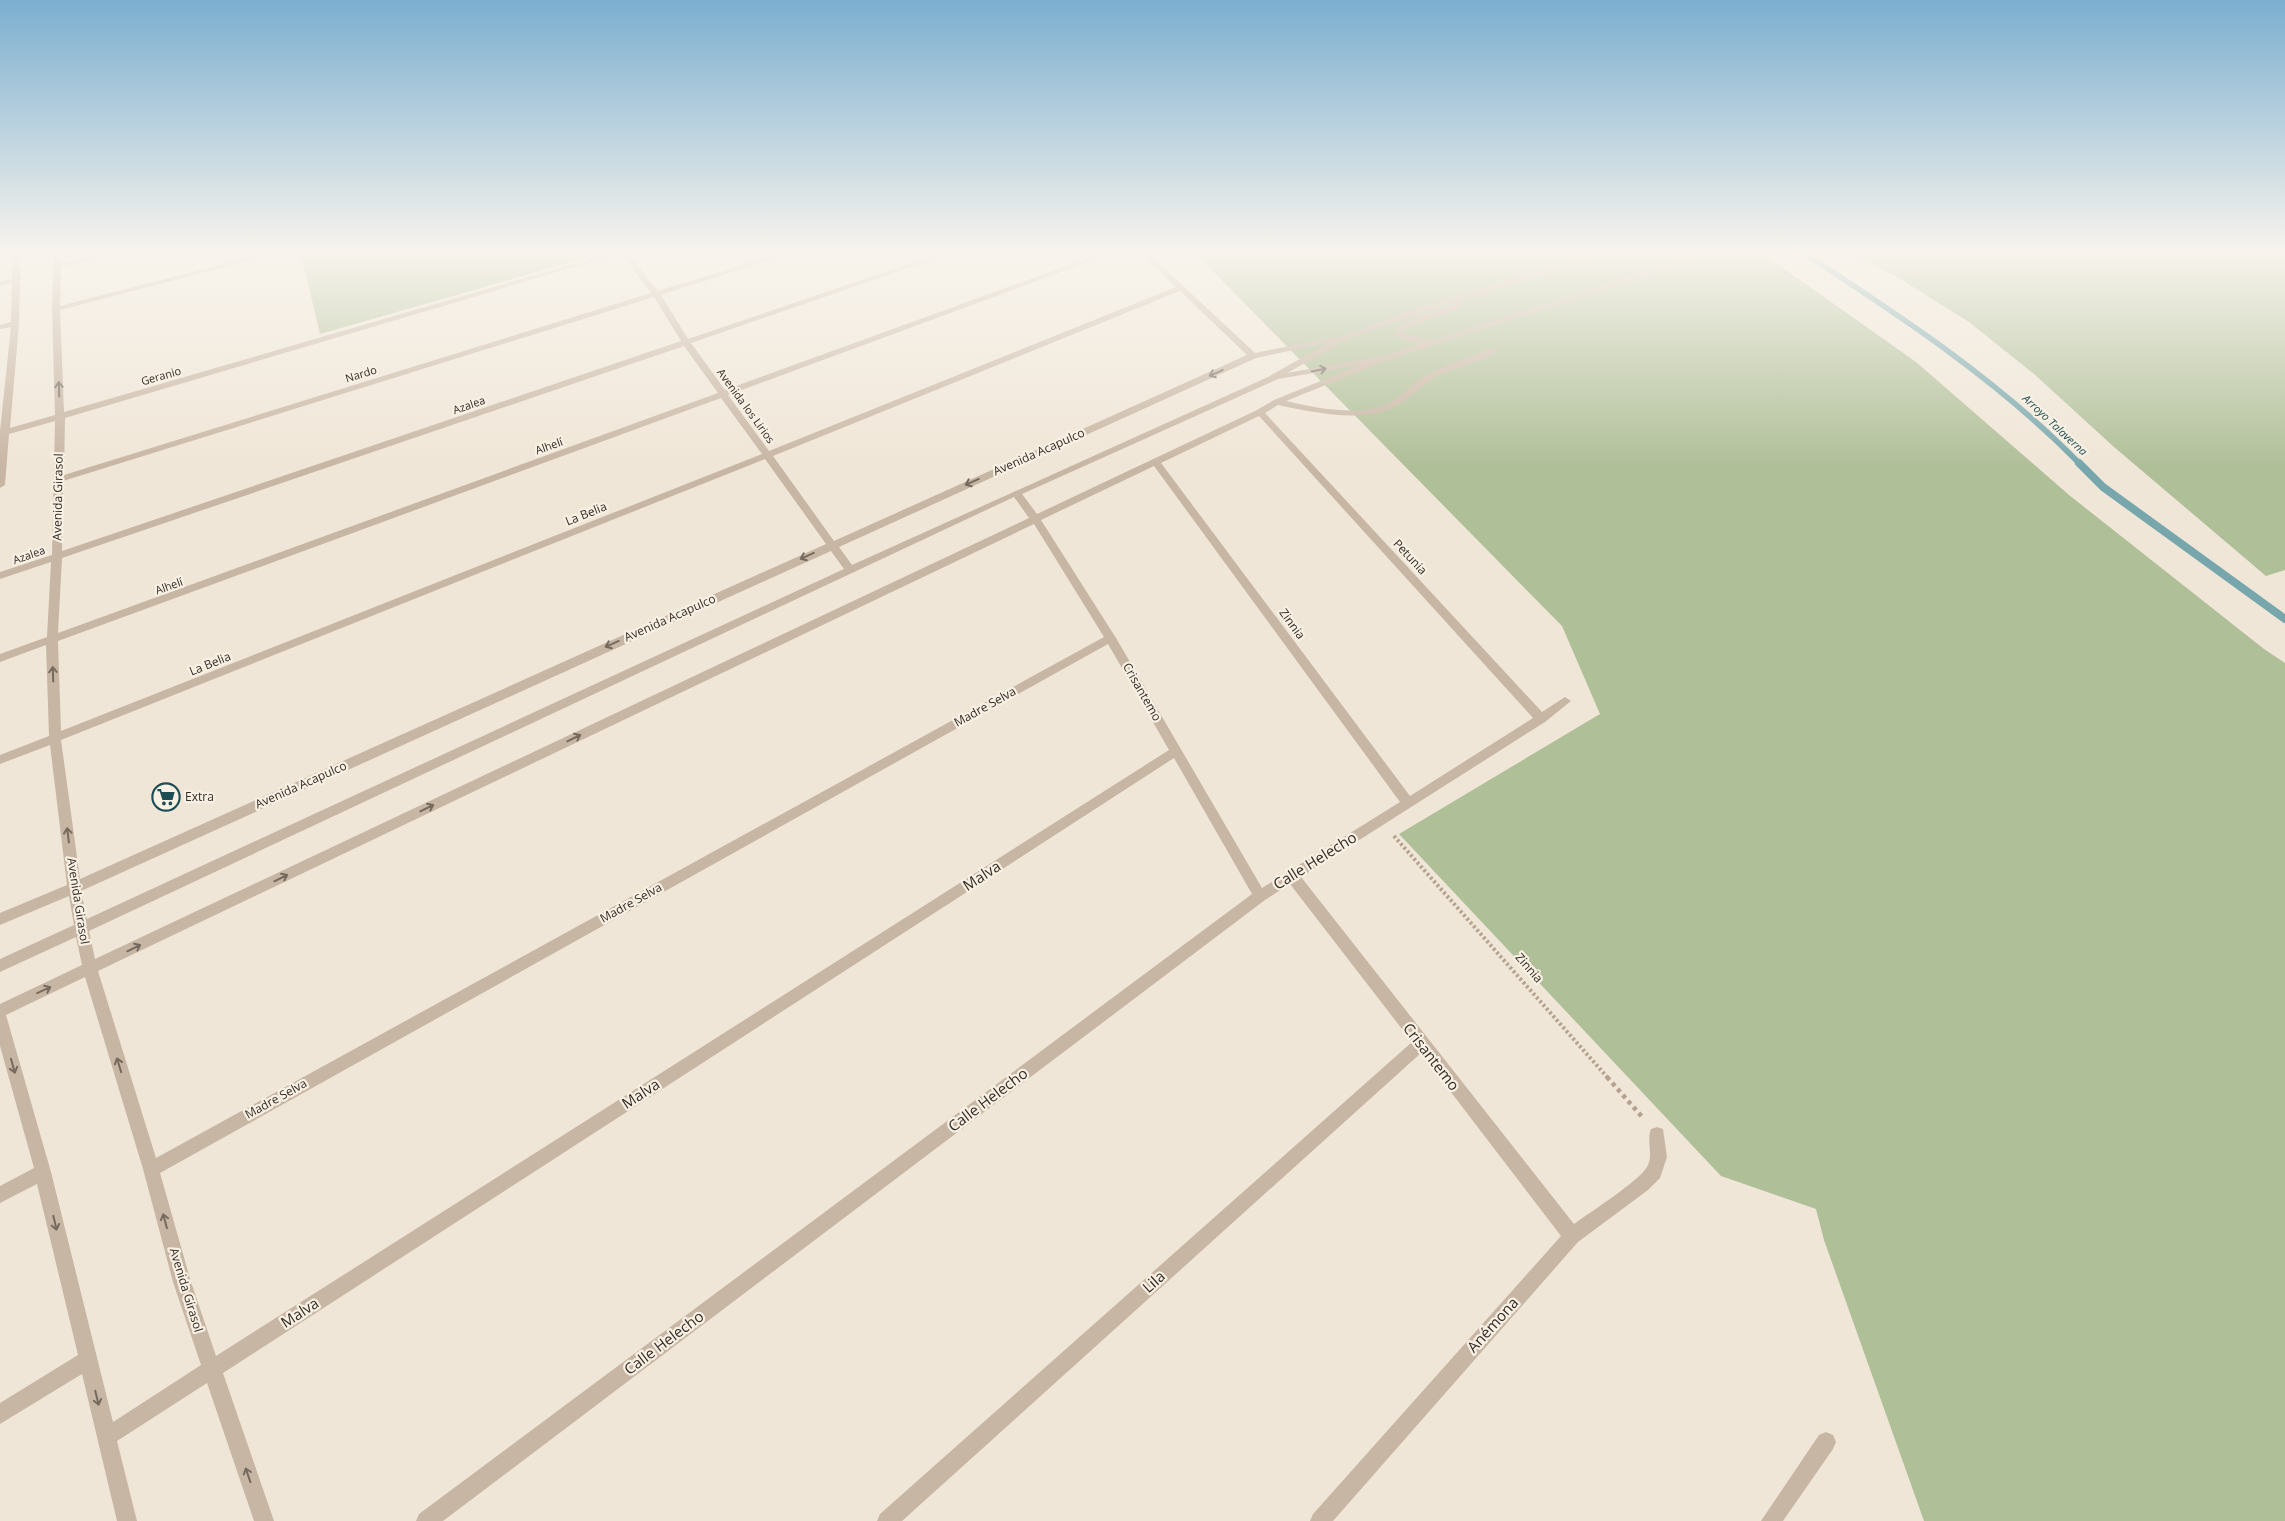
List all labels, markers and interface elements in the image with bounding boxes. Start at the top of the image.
street label: Nardo [343,362,379,385]
street label: Geranio [139,363,183,388]
street label: Avenida los Lirios [714,365,779,446]
one-way arrow [1310,365,1326,375]
one-way arrow [1209,368,1224,378]
one-way arrow [54,381,63,397]
water label: Arroyo Talaverna [2019,390,2091,459]
street label: Azalea [451,392,487,417]
street label: Avenida Acapulco [990,424,1087,479]
street label: Alhelí [533,434,565,457]
street label: Avenida Girasol [48,453,67,541]
one-way arrow [965,478,980,487]
street label: La Belia [563,498,609,530]
street label: Petunia [1390,535,1431,578]
street label: Azalea [11,542,47,567]
one-way arrow [800,551,815,561]
street label: Alhelí [153,574,185,597]
street label: Avenida Acapulco [621,590,718,645]
street label: Zinnia [1275,605,1309,643]
one-way arrow [605,640,620,650]
street label: La Belia [187,648,233,680]
street label: Crisantemo [1119,660,1166,724]
one-way arrow [48,666,58,682]
street label: Madre Selva [951,683,1019,731]
one-way arrow [566,733,581,742]
street label: Avenida Acapulco [252,757,349,812]
supermarket icon: Extra [151,782,181,812]
place label: Extra [185,788,214,805]
one-way arrow [419,803,434,813]
street label: Calle Helecho [1269,827,1360,894]
one-way arrow [62,828,72,844]
street label: Malva [959,855,1004,895]
street label: Avenida Girasol [63,857,94,945]
one-way arrow [273,873,288,883]
street label: Madre Selva [597,879,665,927]
one-way arrow [126,943,141,953]
street label: Zinnia [1512,949,1547,986]
one-way arrow [36,985,51,995]
street label: Crisantemo [1399,1018,1465,1094]
one-way arrow [9,1057,18,1073]
one-way arrow [114,1057,124,1073]
street label: Calle Helecho [944,1063,1031,1136]
street label: Malva [618,1073,663,1113]
street label: Madre Selva [242,1075,310,1123]
one-way arrow [160,1213,169,1229]
one-way arrow [51,1214,60,1230]
street label: Avenida Girasol [166,1246,207,1334]
street label: Lila [1138,1266,1169,1297]
street label: Malva [277,1292,322,1332]
street label: Anémona [1462,1293,1522,1356]
street label: Calle Helecho [620,1306,707,1379]
one-way arrow [92,1389,102,1405]
one-way arrow [243,1468,252,1483]

